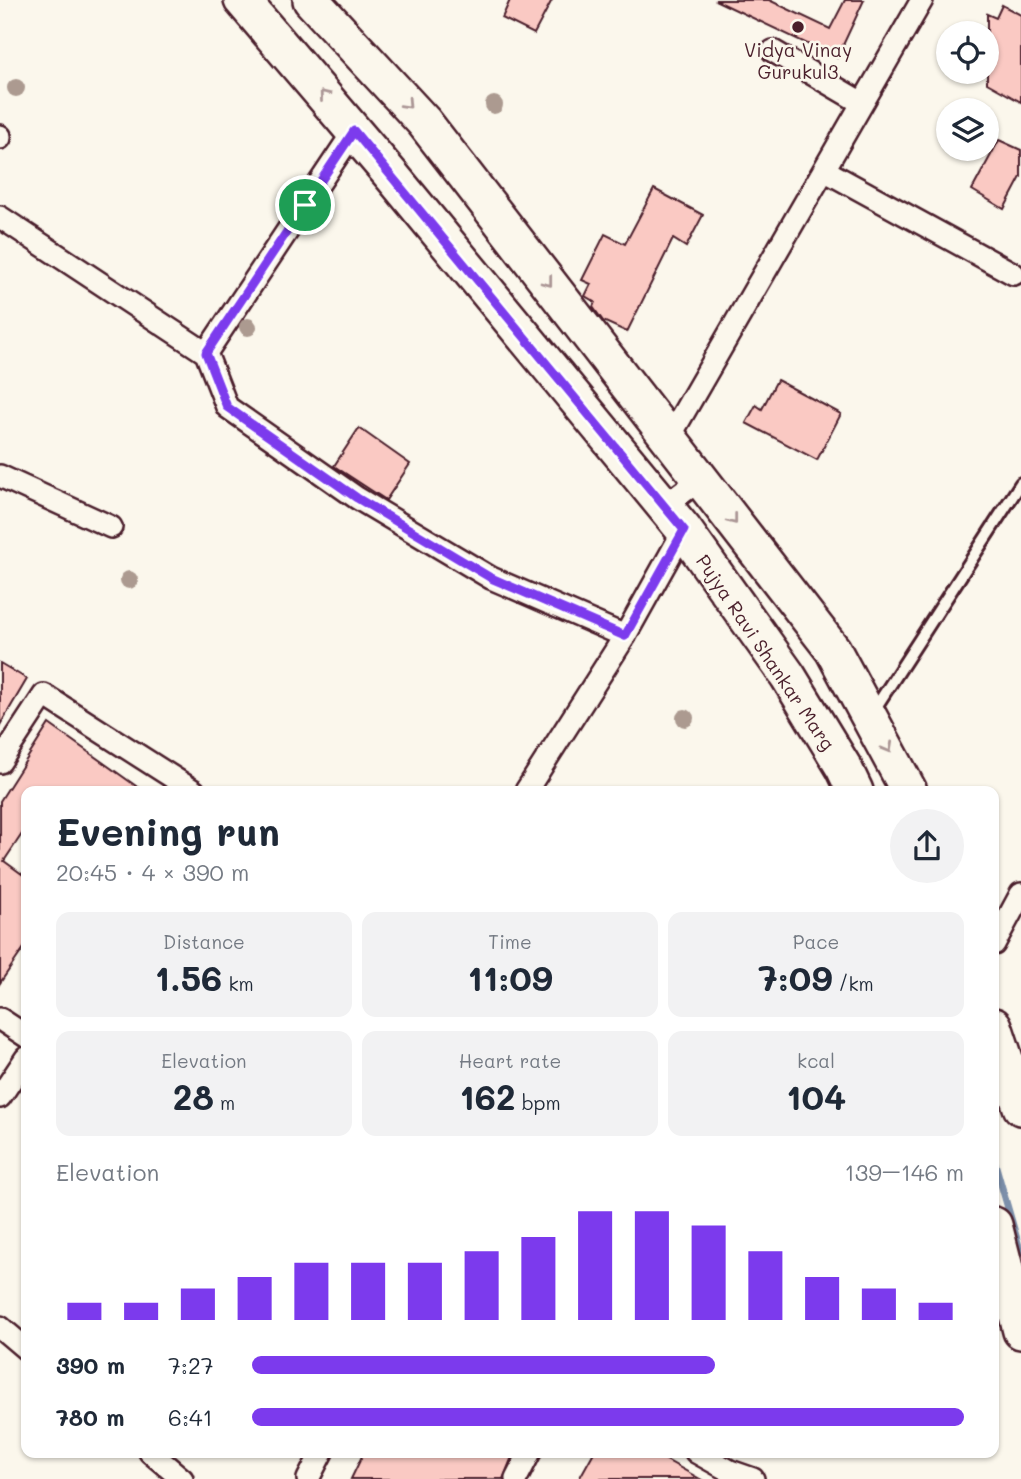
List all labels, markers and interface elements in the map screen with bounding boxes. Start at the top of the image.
marker: Vidya Vinay Gurukul3 [790,19,806,35]
map controls [936,21,999,161]
button: locate [936,21,999,84]
place label: Vidya Vinay Gurukul3 [744,37,852,84]
one-way arrow [320,91,332,104]
one-way arrow [399,96,412,109]
button: layers [936,98,999,161]
pin [275,175,335,235]
icon: arrive [286,186,324,224]
one-way arrow [540,275,553,287]
one-way arrow [725,512,738,524]
street label: Pujya Ravi Shankar Marg [691,549,841,755]
one-way arrow [880,741,893,754]
text: Evening run [56,806,280,856]
button: share [890,809,964,883]
text: 20:45 · 4 × 390 m [56,857,249,887]
text: Distance [163,929,245,954]
text: Time [488,929,532,954]
text: Pace [793,929,839,954]
text: 1.56 [154,954,222,1000]
text: 11:09 [467,954,553,1000]
text: 7:09 [758,954,832,1000]
text: km [222,971,254,996]
text: /km [832,971,874,996]
text: Elevation [161,1048,247,1073]
text: Heart rate [459,1048,561,1073]
text: kcal [797,1048,835,1073]
text: 28 [173,1073,214,1119]
text: 162 [459,1073,516,1119]
text: 104 [786,1073,846,1119]
text: m [214,1090,235,1115]
text: bpm [516,1090,561,1115]
text: Elevation [56,1157,159,1187]
text: 139–146 m [844,1157,964,1187]
text: 390 m [56,1350,125,1380]
text: 7:27 [168,1350,214,1380]
text: 780 m [56,1402,124,1432]
text: 6:41 [168,1402,213,1432]

